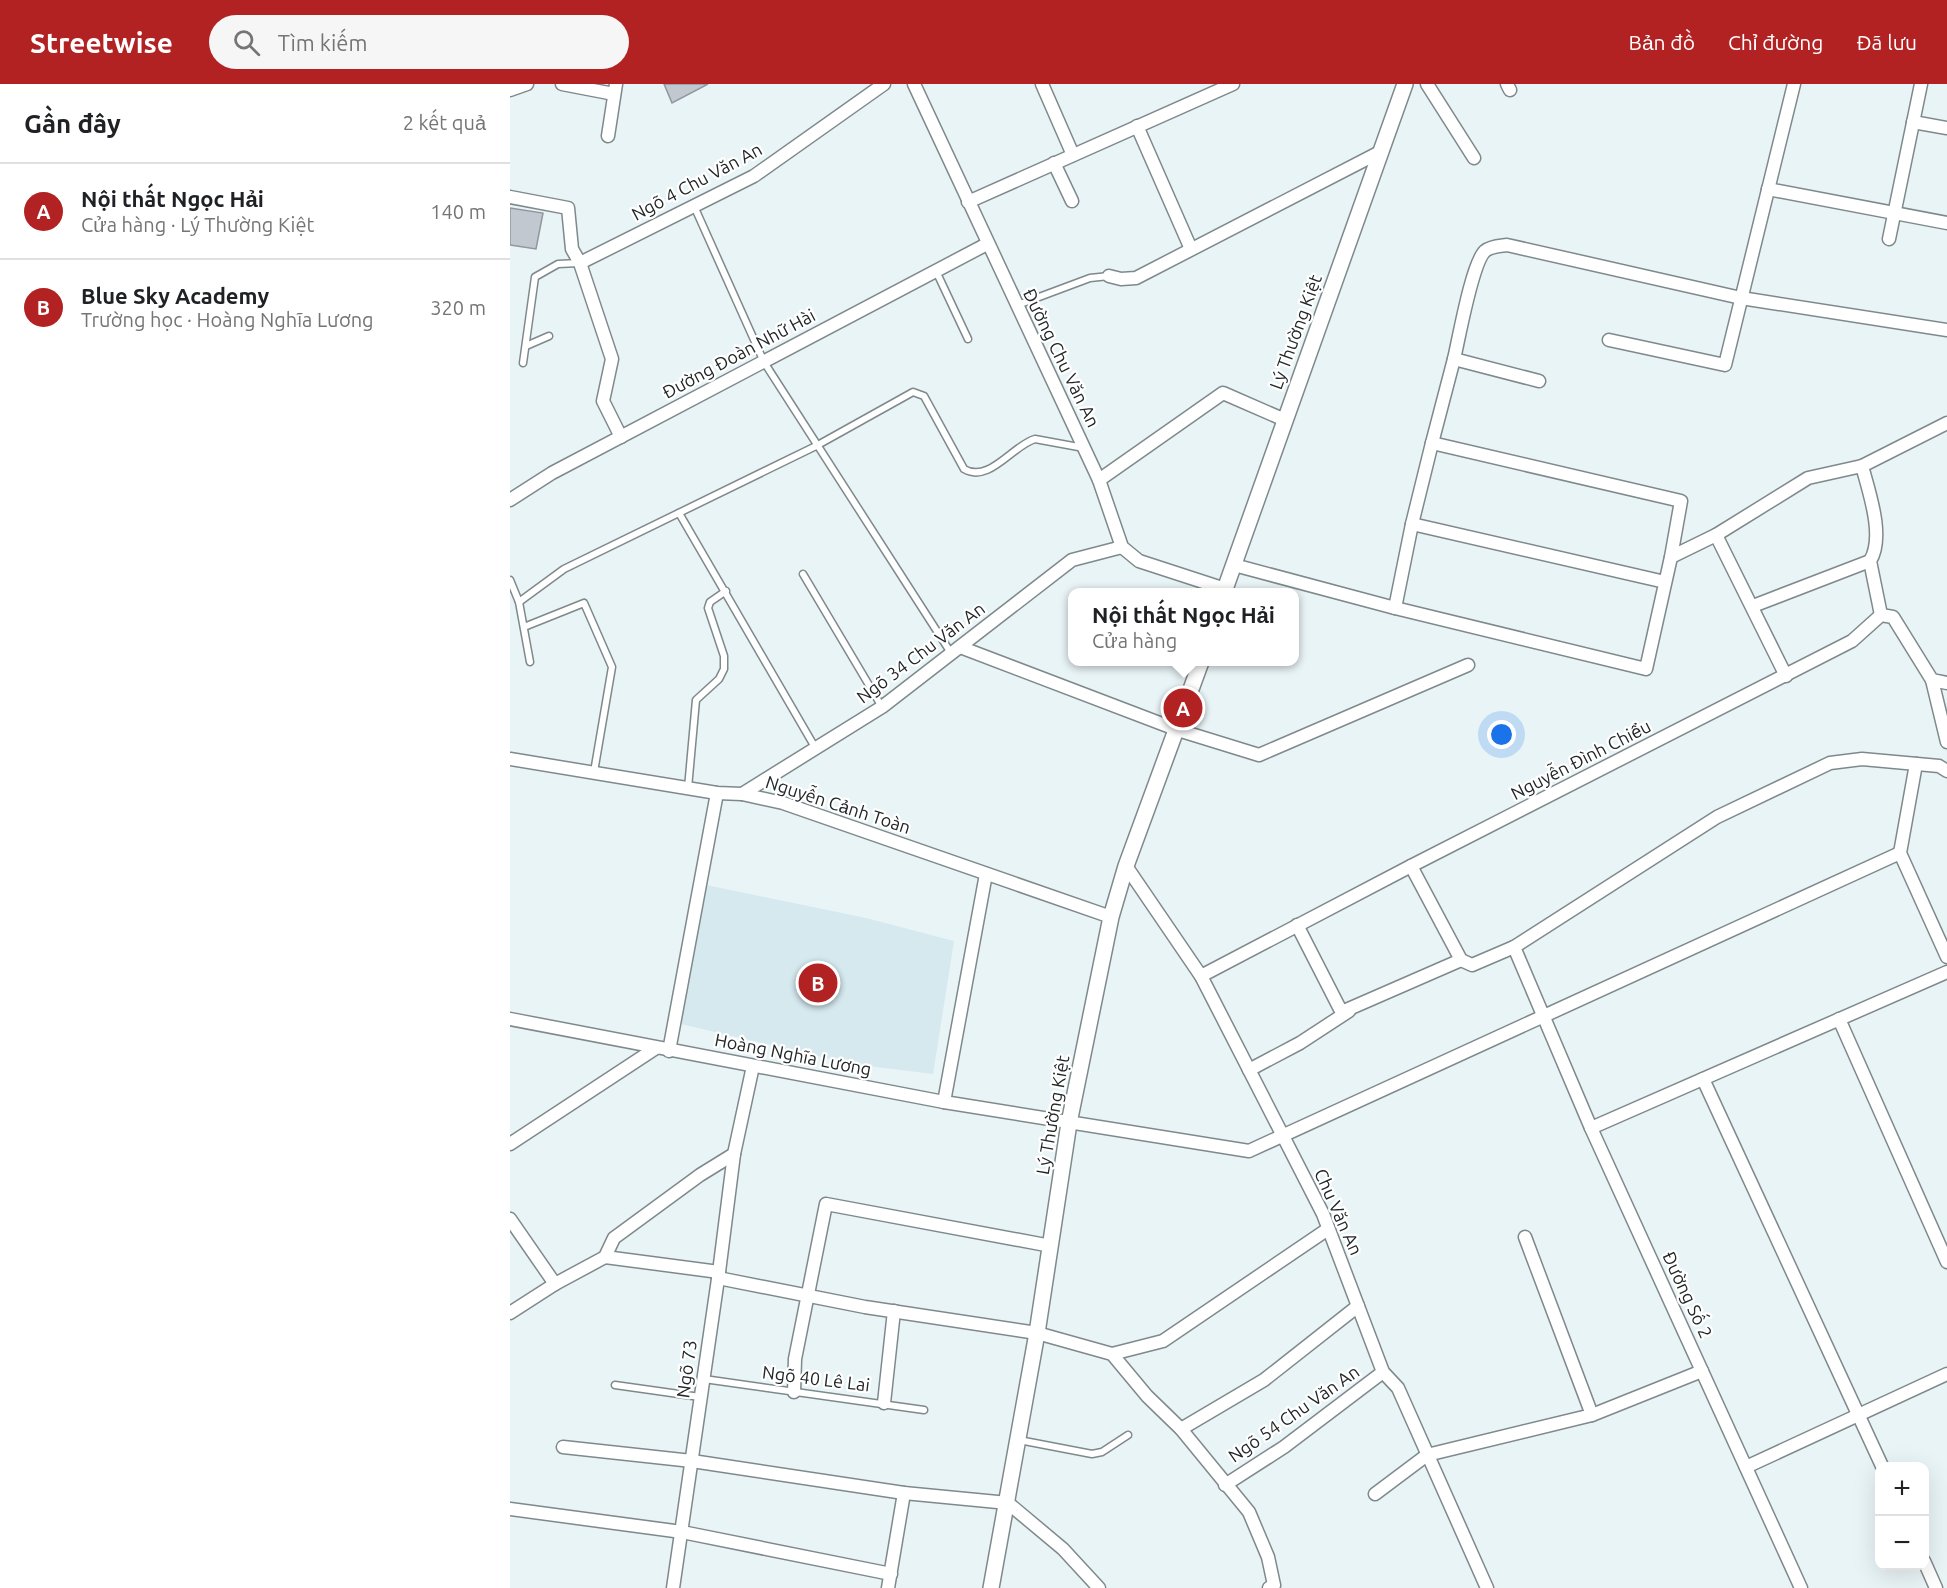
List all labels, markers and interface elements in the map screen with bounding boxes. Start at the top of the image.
search box [209,15,629,69]
icon: search [230,26,263,59]
text: Streetwise [30,27,173,58]
text: Tìm kiếm [278,30,367,55]
text: Bản đồ [1629,30,1695,54]
text: Chỉ đường [1728,30,1823,54]
text: Đã lưu [1856,30,1917,54]
text: Gần đây [24,109,121,138]
text: 2 kết quả [403,111,486,134]
street label: Ngõ 4 Chu Văn An [628,138,765,224]
text: Nội thất Ngọc Hải [81,186,264,211]
text: A [36,200,51,223]
text: 140 m [430,200,486,223]
text: Cửa hàng · Lý Thường Kiệt [81,213,314,236]
street label: Lý Thường Kiệt [1265,272,1325,392]
text: Blue Sky Academy [81,283,269,308]
street label: Đường Chu Văn An [1020,285,1104,430]
text: B [37,296,50,319]
text: 320 m [430,296,486,319]
street label: Đường Đoàn Nhữ Hài [659,304,818,402]
text: Trường học · Hoàng Nghĩa Lương [81,308,374,331]
popup [1068,588,1299,666]
street label: Ngõ 34 Chu Văn An [853,598,988,707]
text: Nội thất Ngọc Hải [1092,602,1275,627]
text: Cửa hàng [1092,629,1177,652]
pin: A [1164,686,1202,730]
street label: Nguyễn Đình Chiểu [1506,713,1654,803]
your location [1487,720,1516,749]
street label: Nguyễn Cảnh Toàn [763,769,914,837]
pin: B [798,960,838,1006]
street label: Hoàng Nghĩa Lương [713,1029,873,1079]
street label: Lý Thường Kiệt [1032,1054,1072,1176]
street label: Chu Văn An [1311,1165,1367,1258]
street label: Đường Số 2 [1659,1247,1719,1341]
street label: Ngõ 73 [672,1339,700,1399]
street label: Ngõ 40 Lê Lai [761,1361,871,1395]
street label: Ngõ 54 Chu Văn An [1224,1361,1363,1466]
map controls [1875,1462,1929,1570]
button: + [1875,1462,1929,1516]
button: − [1875,1516,1929,1570]

